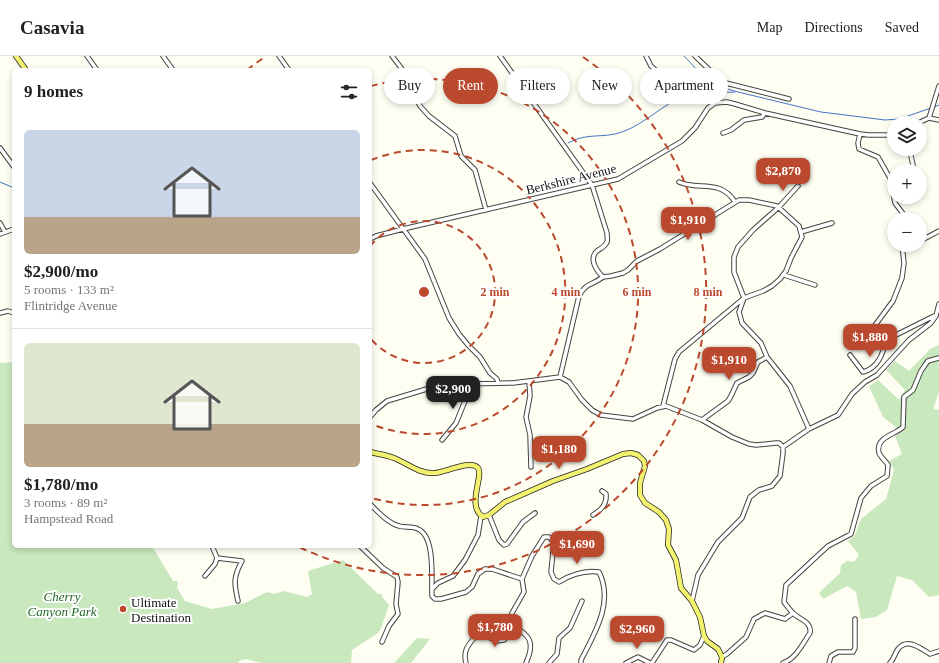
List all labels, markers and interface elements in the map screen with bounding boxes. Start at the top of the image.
text: Casavia [20,17,84,38]
text: Map [757,20,782,35]
text: Directions [804,20,863,35]
text: Saved [885,20,919,35]
chip: Buy [384,68,435,104]
chip: Rent [443,68,498,104]
chip: Filters [506,68,570,104]
chip: New [578,68,632,104]
chip: Apartment [640,68,728,104]
icon: filters [338,81,360,103]
text: 9 homes [24,82,83,101]
map controls [887,116,927,252]
button: layers [887,116,927,156]
icon: home [156,156,228,228]
pin: $2,870 [750,158,816,192]
street label: Berkshire Avenue [524,160,618,197]
text: $2,870 [765,163,801,178]
button: + [887,164,927,204]
pin: $1,910 [655,207,721,241]
text: $1,910 [670,212,706,227]
button: − [887,212,927,252]
text: $2,900/mo [24,262,98,281]
text: 5 rooms · 133 m² [24,282,114,297]
centre of rings [417,285,431,299]
text: 2 min [480,285,510,299]
text: 4 min [551,285,581,299]
text: 6 min [622,285,652,299]
text: 8 min [693,285,723,299]
text: Flintridge Avenue [24,298,117,313]
pin: $1,880 [837,324,903,358]
text: $1,880 [852,329,888,344]
pin: $1,910 [696,347,762,381]
text: $1,910 [711,352,747,367]
icon: home [156,369,228,441]
pin: $2,900 [420,376,486,410]
text: $2,900 [435,381,471,396]
pin: $1,180 [526,436,592,470]
text: $1,180 [541,441,577,456]
text: $1,780/mo [24,475,98,494]
text: 3 rooms · 89 m² [24,495,107,510]
text: Hampstead Road [24,511,113,526]
pin: $1,690 [544,531,610,565]
text: $1,690 [559,536,595,551]
park label: Cherry Canyon Park [28,589,97,619]
place label: Ultimate Destination [131,595,191,625]
marker: Ultimate Destination [118,604,128,614]
pin: $1,780 [462,614,528,648]
pin: $2,960 [604,616,670,650]
text: $1,780 [477,619,513,634]
text: $2,960 [619,621,655,636]

